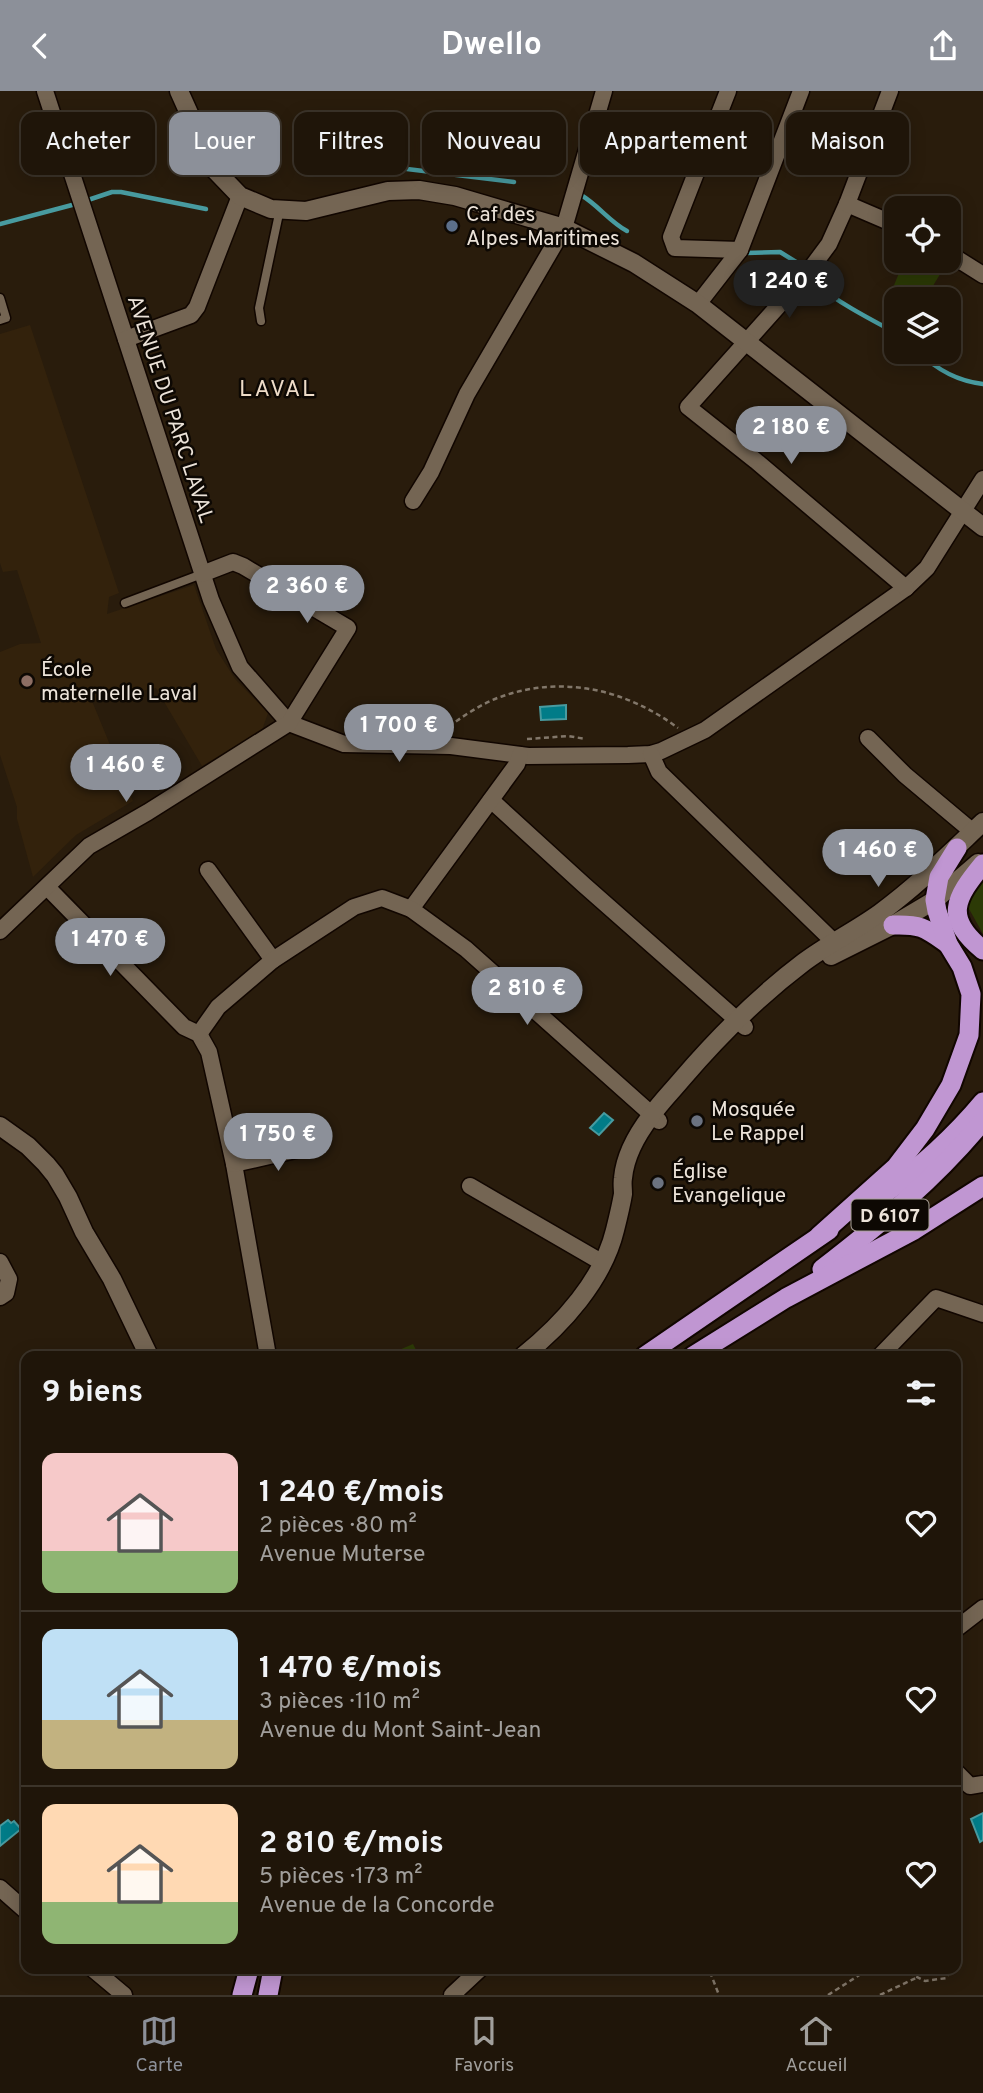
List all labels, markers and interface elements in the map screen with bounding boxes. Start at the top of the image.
text: Dwello [441,26,542,66]
icon: back [21,27,59,65]
icon: share [924,27,962,65]
chip: Acheter [21,112,155,175]
chip: Louer [169,112,280,175]
chip: Filtres [294,112,408,175]
chip: Nouveau [422,112,566,175]
chip: Appartement [580,112,772,175]
chip: Maison [786,112,909,175]
map controls [884,196,961,364]
button: locate [884,196,961,273]
place label: Caf des Alpes-Maritimes [466,202,620,253]
marker: Caf des Alpes-Maritimes [444,218,460,234]
pin: 1 240 € [724,261,854,320]
text: 1 240 € [749,268,829,297]
button: layers [884,287,961,364]
street label: AVENUE DU PARC LAVAL [120,292,219,527]
district label: LAVAL [239,376,317,405]
pin: 2 180 € [726,407,856,466]
text: 2 180 € [752,414,830,443]
pin: 2 360 € [242,566,372,625]
text: 2 360 € [265,573,349,602]
place label: École maternelle Laval [41,656,197,708]
marker: École maternelle Laval [19,673,35,689]
pin: 1 700 € [334,705,464,764]
text: 1 700 € [360,712,438,741]
pin: 1 460 € [61,745,191,804]
text: 1 460 € [86,752,166,781]
pin: 1 460 € [813,829,943,889]
text: 1 460 € [838,837,918,866]
pin: 1 470 € [45,919,175,978]
text: 1 470 € [71,926,149,955]
pin: 2 810 € [462,967,592,1027]
text: 2 810 € [488,975,566,1004]
place label: Mosquée Le Rappel [711,1097,805,1148]
marker: Mosquée Le Rappel [689,1113,705,1129]
pin: 1 750 € [213,1114,343,1173]
text: 1 750 € [240,1121,316,1150]
place label: Église Evangelique [672,1158,786,1210]
marker: Église Evangelique [650,1175,666,1191]
road number: D 6107 [852,1199,928,1231]
icon: filters [902,1374,940,1412]
text: 9 biens [42,1375,143,1412]
text: 1 240 €/mois [259,1475,444,1512]
icon: home [98,1481,182,1565]
icon: heart [902,1504,940,1542]
text: 2 pièces · 80 m² [259,1512,417,1541]
text: Avenue Muterse [259,1541,425,1570]
text: 1 470 €/mois [259,1651,442,1688]
icon: home [98,1657,182,1741]
icon: heart [902,1680,940,1718]
text: 3 pièces · 110 m² [259,1688,420,1717]
text: Avenue du Mont Saint-Jean [259,1717,542,1746]
text: 2 810 €/mois [259,1826,444,1863]
icon: home [98,1832,182,1916]
icon: heart [902,1855,940,1893]
text: 5 pièces · 173 m² [259,1863,423,1892]
text: Avenue de la Concorde [259,1892,495,1921]
tab: Carte [135,2012,183,2078]
tab: Favoris [454,2012,514,2078]
tab: Accueil [785,2012,848,2078]

